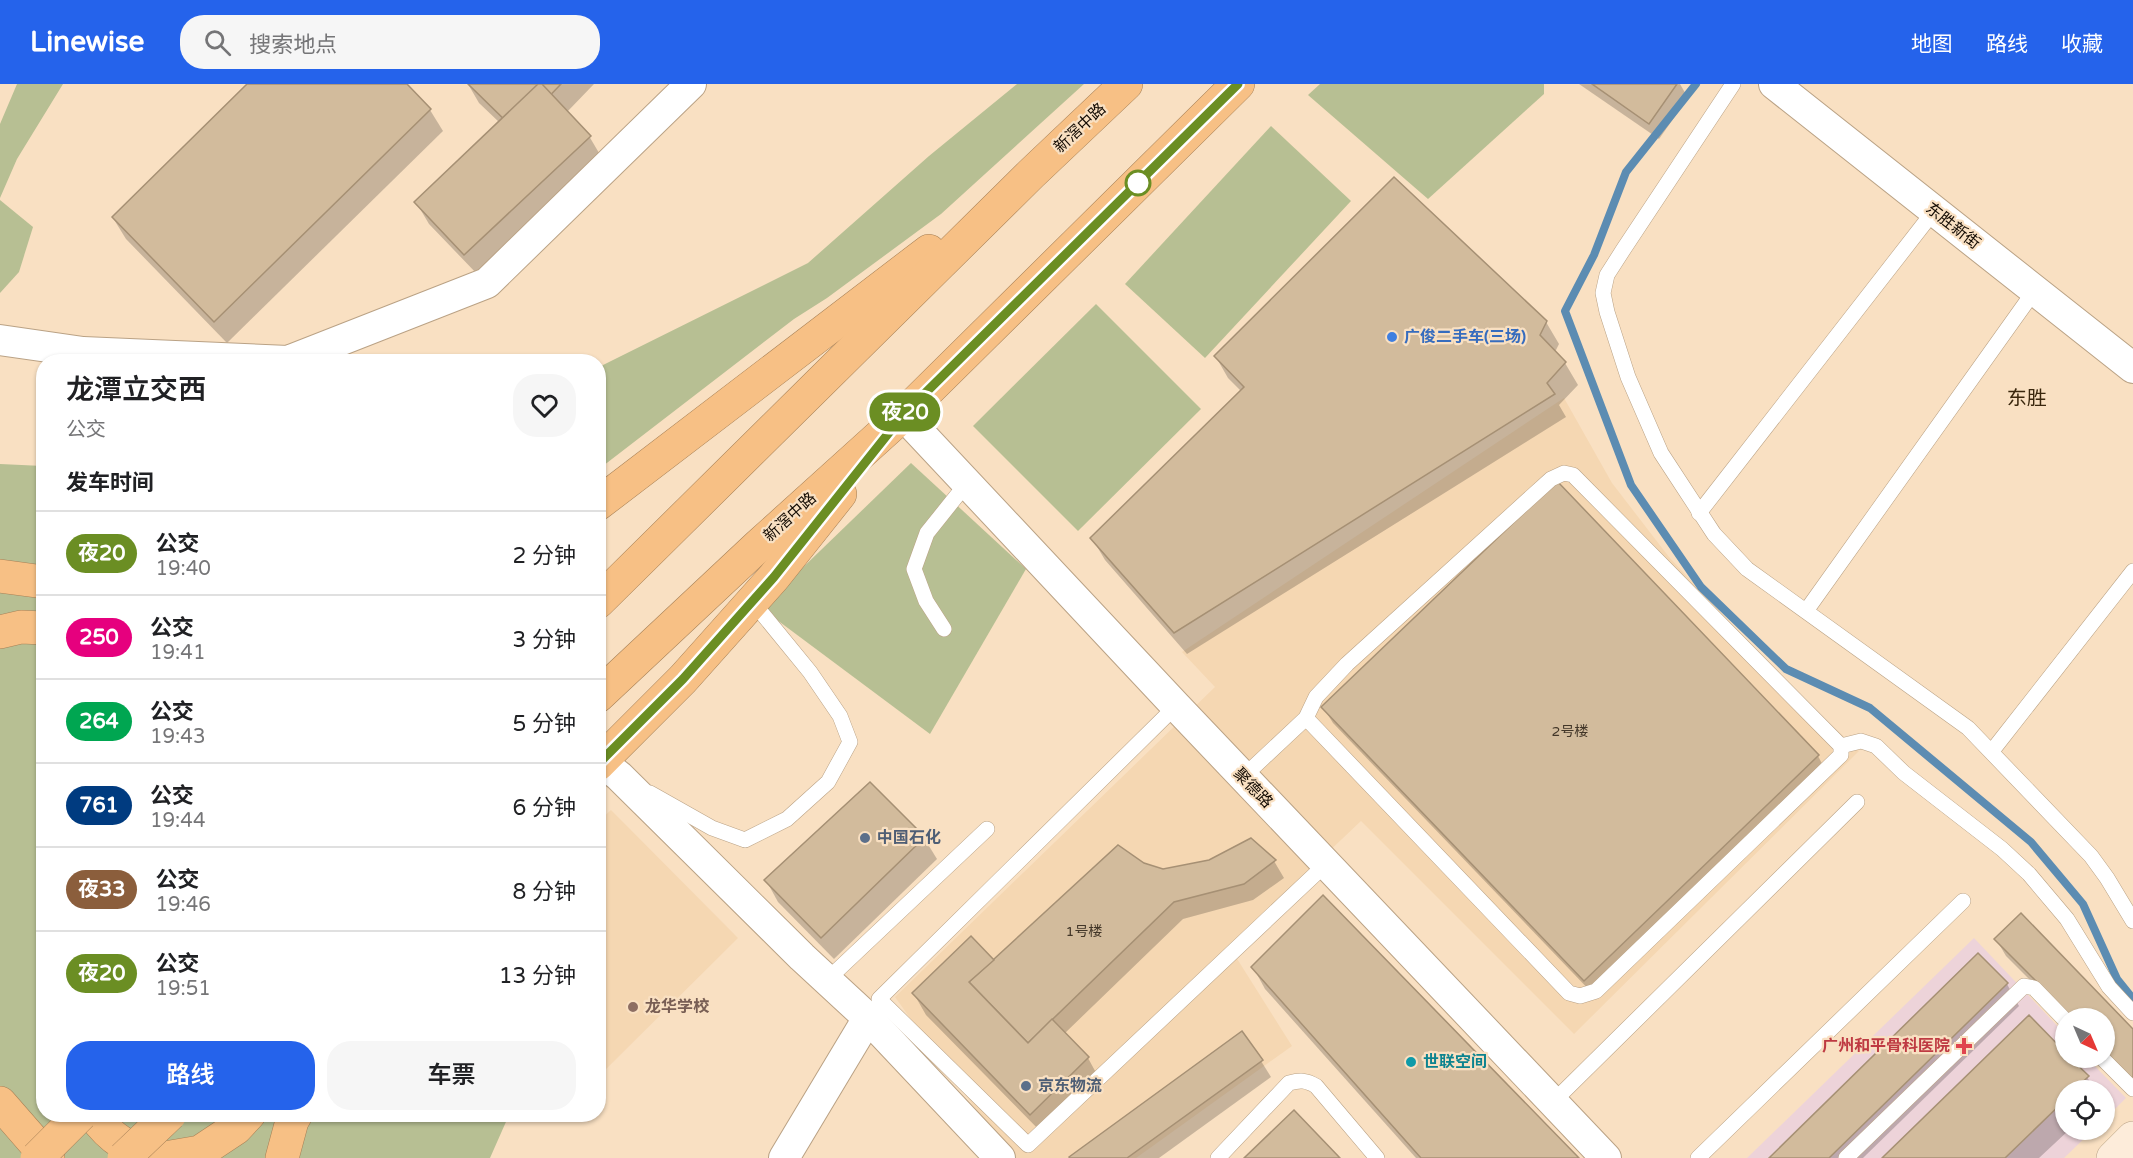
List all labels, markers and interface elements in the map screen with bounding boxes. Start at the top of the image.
search box [180,15,600,69]
text: Linewise [30,25,144,59]
icon: search [201,26,234,59]
text: 搜索地点 [249,32,337,58]
text: 地图 [1911,32,1953,57]
text: 路线 [1986,32,2028,57]
text: 收藏 [2061,32,2103,57]
street label: 新滘中路 [1050,99,1110,157]
unlabelled marker [1125,170,1151,196]
street label: 东胜新街 [1922,198,1984,254]
place label: 广俊二手车(三场) [1404,327,1526,347]
marker: 广俊二手车(三场) [1385,330,1399,344]
text: 龙潭立交西 [66,373,206,407]
button: heart [513,374,576,437]
district label: 东胜 [2007,387,2047,411]
line badge: 夜20 [870,392,940,432]
text: 夜20 [881,400,929,425]
text: 公交 [66,418,106,442]
text: 发车时间 [66,470,154,496]
street label: 新滘中路 [760,488,820,546]
text: 公交 [155,531,199,557]
text: 夜20 [78,541,125,566]
text: 2 分钟 [512,543,576,569]
text: 19:40 [155,557,211,581]
text: 公交 [150,615,194,641]
text: 250 [79,625,119,650]
text: 3 分钟 [512,627,576,653]
text: 19:41 [150,641,205,665]
text: 公交 [150,699,194,725]
text: 264 [79,709,119,734]
text: 5 分钟 [512,711,576,737]
house number: 2号楼 [1552,723,1588,740]
text: 19:43 [150,725,205,749]
street label: 聚德路 [1229,764,1277,812]
text: 公交 [150,783,194,809]
text: 761 [79,793,119,818]
text: 6 分钟 [512,795,576,821]
text: 19:44 [150,809,205,833]
place label: 中国石化 [877,828,941,848]
marker: 中国石化 [858,831,872,845]
text: 公交 [155,867,199,893]
text: 夜33 [78,877,125,902]
text: 8 分钟 [512,879,576,905]
text: 19:46 [155,893,211,917]
house number: 1号楼 [1066,923,1102,940]
text: 公交 [155,951,199,977]
text: 夜20 [78,961,125,986]
text: 13 分钟 [499,963,576,989]
text: 19:51 [155,977,211,1001]
place label: 龙华学校 [645,997,710,1017]
marker: 龙华学校 [626,1000,640,1014]
north arrow [2055,1008,2115,1068]
map controls [2055,1008,2115,1140]
place label: 广州和平骨科医院 [1822,1036,1950,1056]
marker: 广州和平骨科医院 [1955,1037,1973,1055]
button: 路线 [66,1041,315,1110]
button: 车票 [327,1041,576,1110]
place label: 世联空间 [1423,1052,1487,1072]
marker: 世联空间 [1404,1055,1418,1069]
place label: 京东物流 [1038,1076,1102,1096]
marker: 京东物流 [1019,1079,1033,1093]
button: locate [2055,1080,2115,1140]

